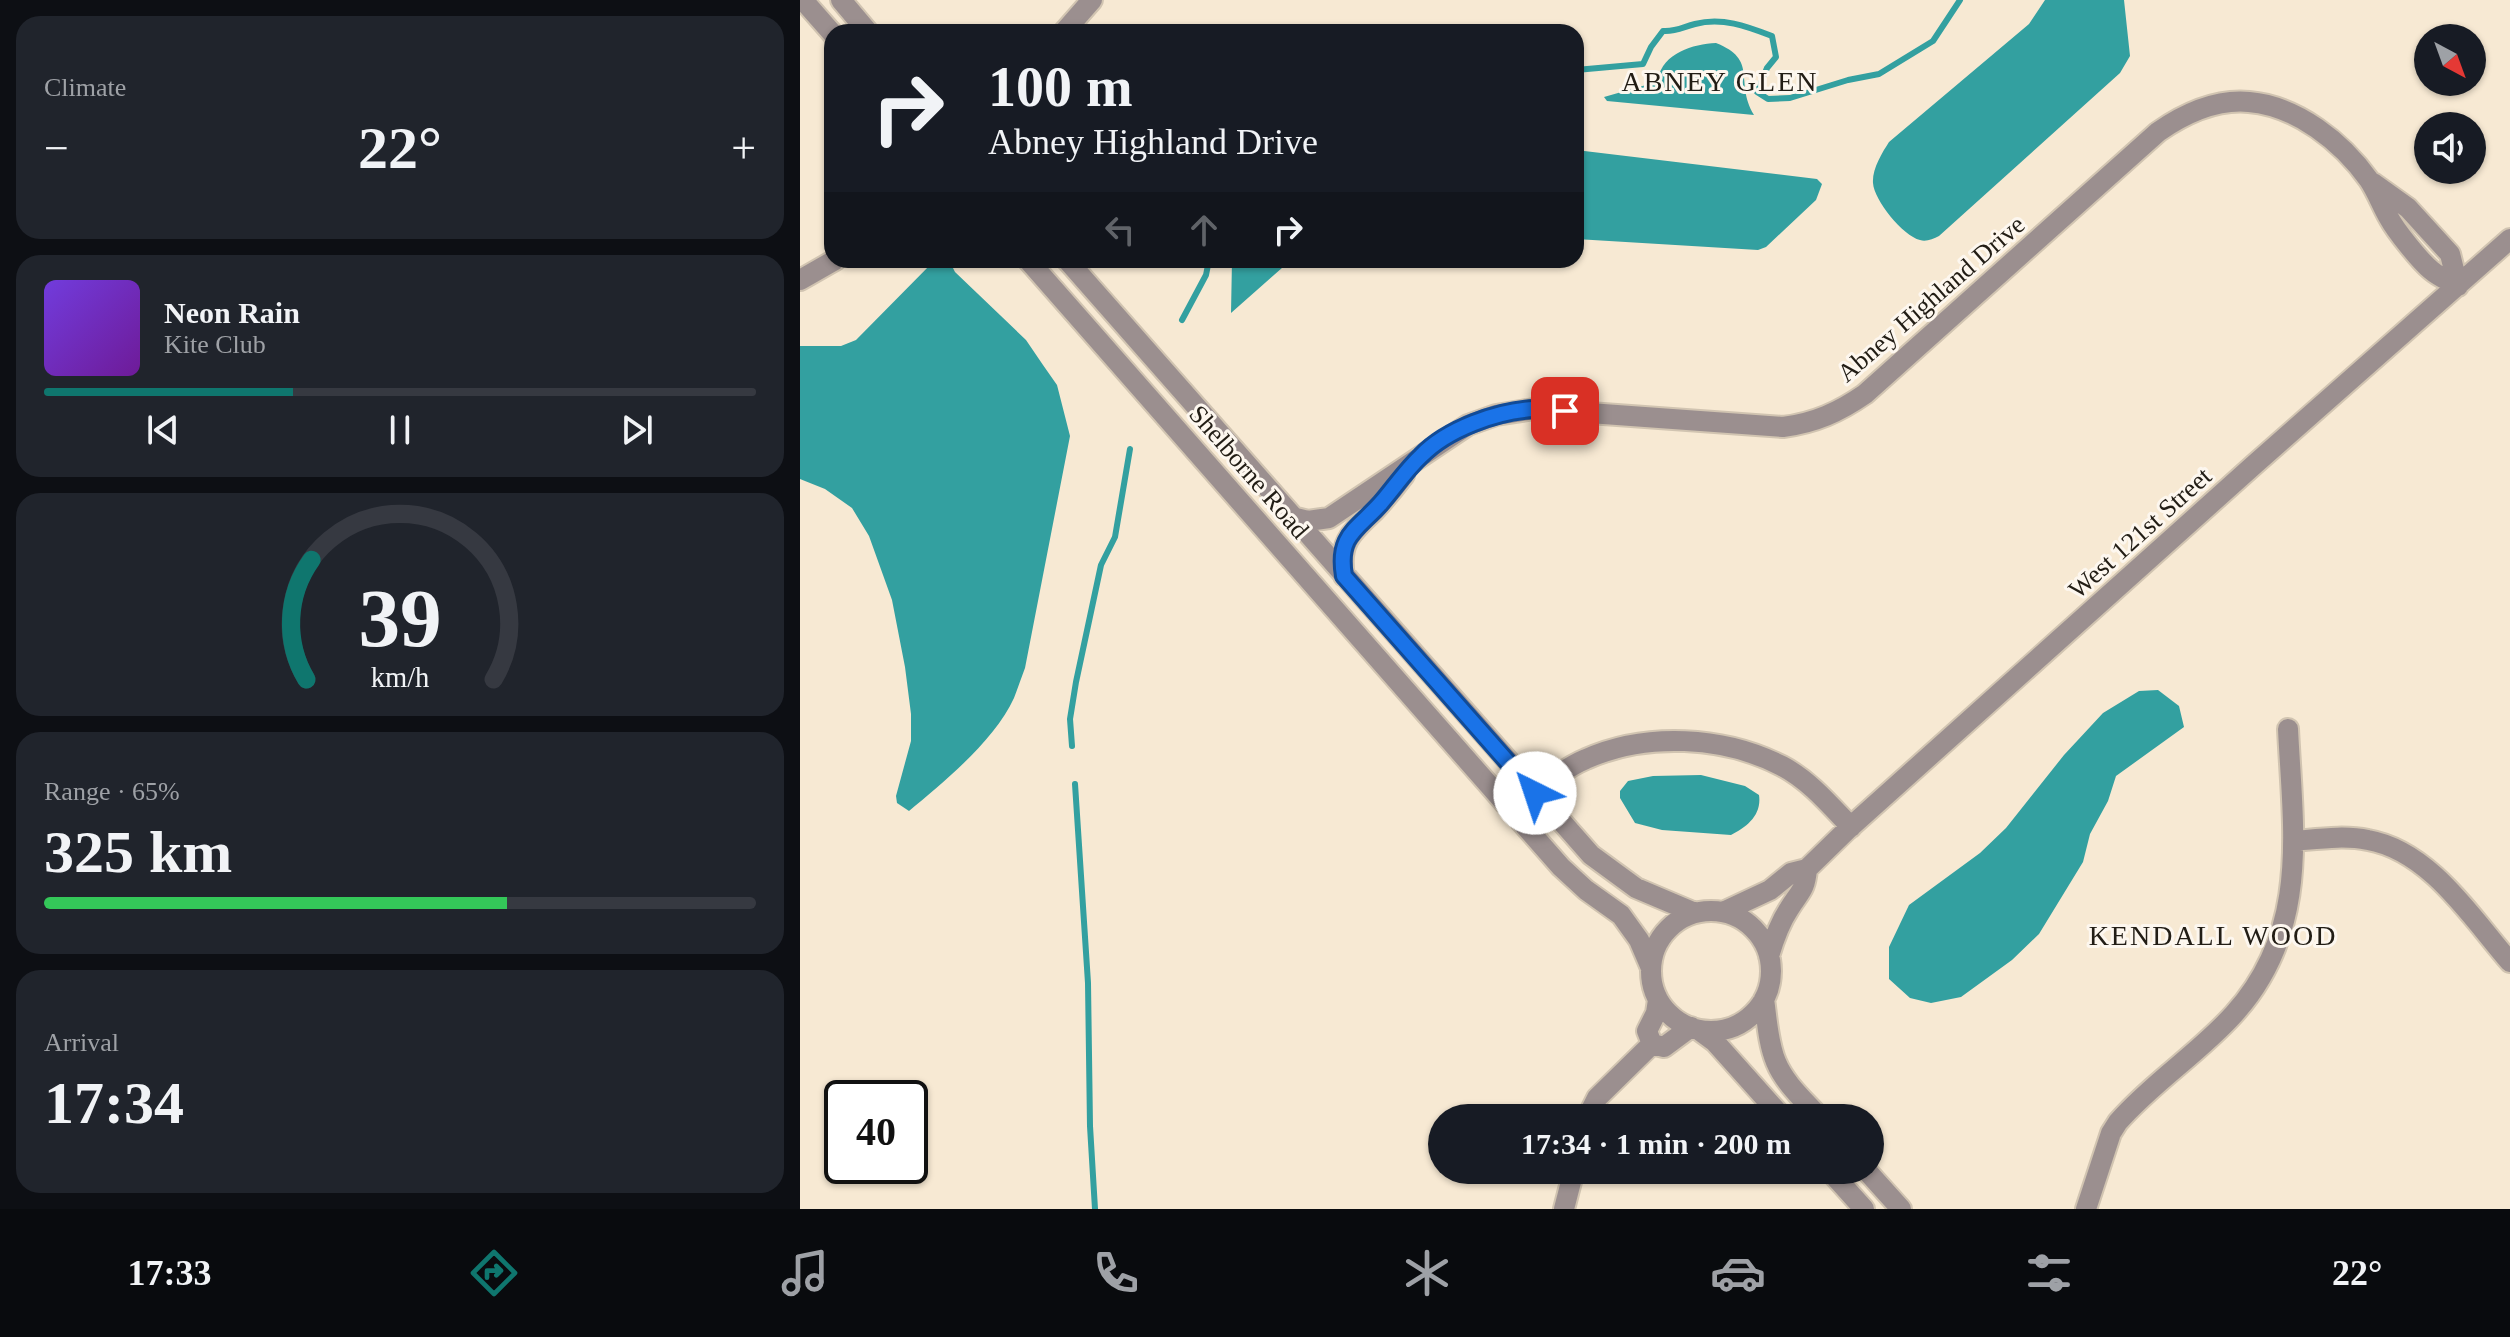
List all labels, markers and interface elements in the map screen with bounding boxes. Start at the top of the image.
north arrow [2414,24,2486,96]
map controls [2414,24,2486,184]
icon: right [856,56,960,160]
text: 100 m [988,56,1133,118]
district label: ABNEY GLEN [1621,66,1819,97]
text: Climate [44,73,126,102]
button: sound [2414,112,2486,184]
text: 22° [358,115,442,181]
text: Abney Highland Drive [988,122,1318,162]
text: − [44,124,69,173]
text: + [731,124,756,173]
icon: left [1098,208,1142,252]
icon: ahead [1182,208,1226,252]
icon: right [1266,208,1310,252]
street label: Abney Highland Drive [1832,210,2030,388]
text: Neon Rain [164,296,300,329]
text: Kite Club [164,330,266,359]
pin [1531,377,1599,445]
icon: arrive [1543,389,1587,433]
street label: Shelborne Road [1183,400,1315,544]
icon: previous [141,408,185,452]
icon: pause [378,408,422,452]
icon: next [615,408,659,452]
street label: West 121st Street [2063,461,2218,604]
text: 39 [358,572,442,664]
text: km/h [371,663,429,694]
position arrow [1493,751,1577,835]
text: Range · 65% [44,777,180,806]
text: 325 km [44,819,232,885]
district label: KENDALL WOOD [2089,920,2337,951]
text: Arrival [44,1028,119,1057]
text: 17:34 [44,1070,184,1136]
speed limit sign: 40 [824,1080,928,1184]
text: 17:34 · 1 min · 200 m [1521,1127,1791,1160]
icon: directions [466,1245,522,1301]
icon: music [777,1245,833,1301]
icon: phone [1088,1245,1144,1301]
icon: climate [1399,1245,1455,1301]
icon: car [1710,1245,1766,1301]
icon: filters [2021,1245,2077,1301]
text: 17:33 [127,1253,211,1293]
text: 22° [2332,1253,2382,1293]

